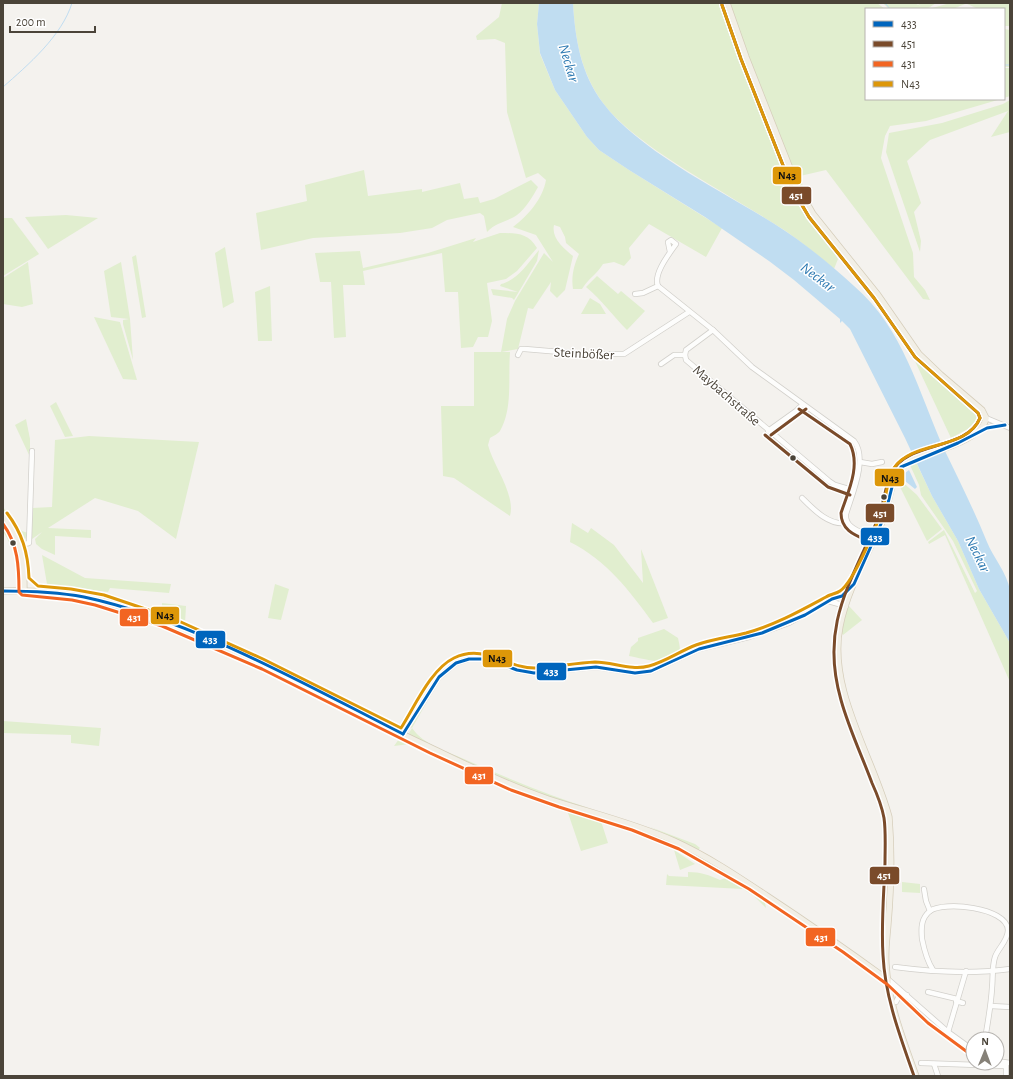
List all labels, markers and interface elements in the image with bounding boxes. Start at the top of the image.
scale bar [10,8,95,34]
legend [865,8,1005,100]
text: 200 m [16,16,46,28]
text: 433 [901,18,917,30]
text: 451 [901,38,916,50]
water label: Neckar [556,43,582,85]
text: 431 [901,58,916,70]
text: N43 [901,78,920,90]
line badge: N43 [772,166,802,185]
text: N43 [778,170,796,181]
line badge: 451 [781,186,812,205]
text: 451 [789,190,803,201]
water label: Neckar [798,260,838,296]
street label: Steinbößer [553,345,615,363]
street label: Maybachstraße [690,363,763,429]
unlabelled marker [788,453,798,463]
line badge: N43 [874,468,905,487]
text: N43 [881,473,899,484]
unlabelled marker [879,492,889,502]
line badge: 451 [865,503,895,523]
text: 451 [873,508,887,519]
line badge: 433 [860,527,890,546]
text: 433 [867,532,883,543]
water label: Neckar [962,534,993,576]
unlabelled marker [8,538,18,548]
line badge: N43 [150,606,180,625]
line badge: 431 [119,608,149,627]
text: N43 [156,610,174,621]
text: 431 [127,612,141,623]
line badge: 433 [195,630,226,649]
text: 433 [202,634,218,645]
line badge: N43 [482,649,513,668]
text: N43 [488,653,506,664]
line badge: 433 [536,662,567,681]
text: 433 [543,666,559,677]
line badge: 431 [464,766,494,785]
text: 431 [472,770,486,781]
line badge: 451 [869,866,900,885]
text: 451 [877,870,891,881]
line badge: 431 [805,927,836,947]
text: 431 [814,932,828,943]
north arrow [965,1031,1005,1071]
text: N [981,1036,989,1047]

